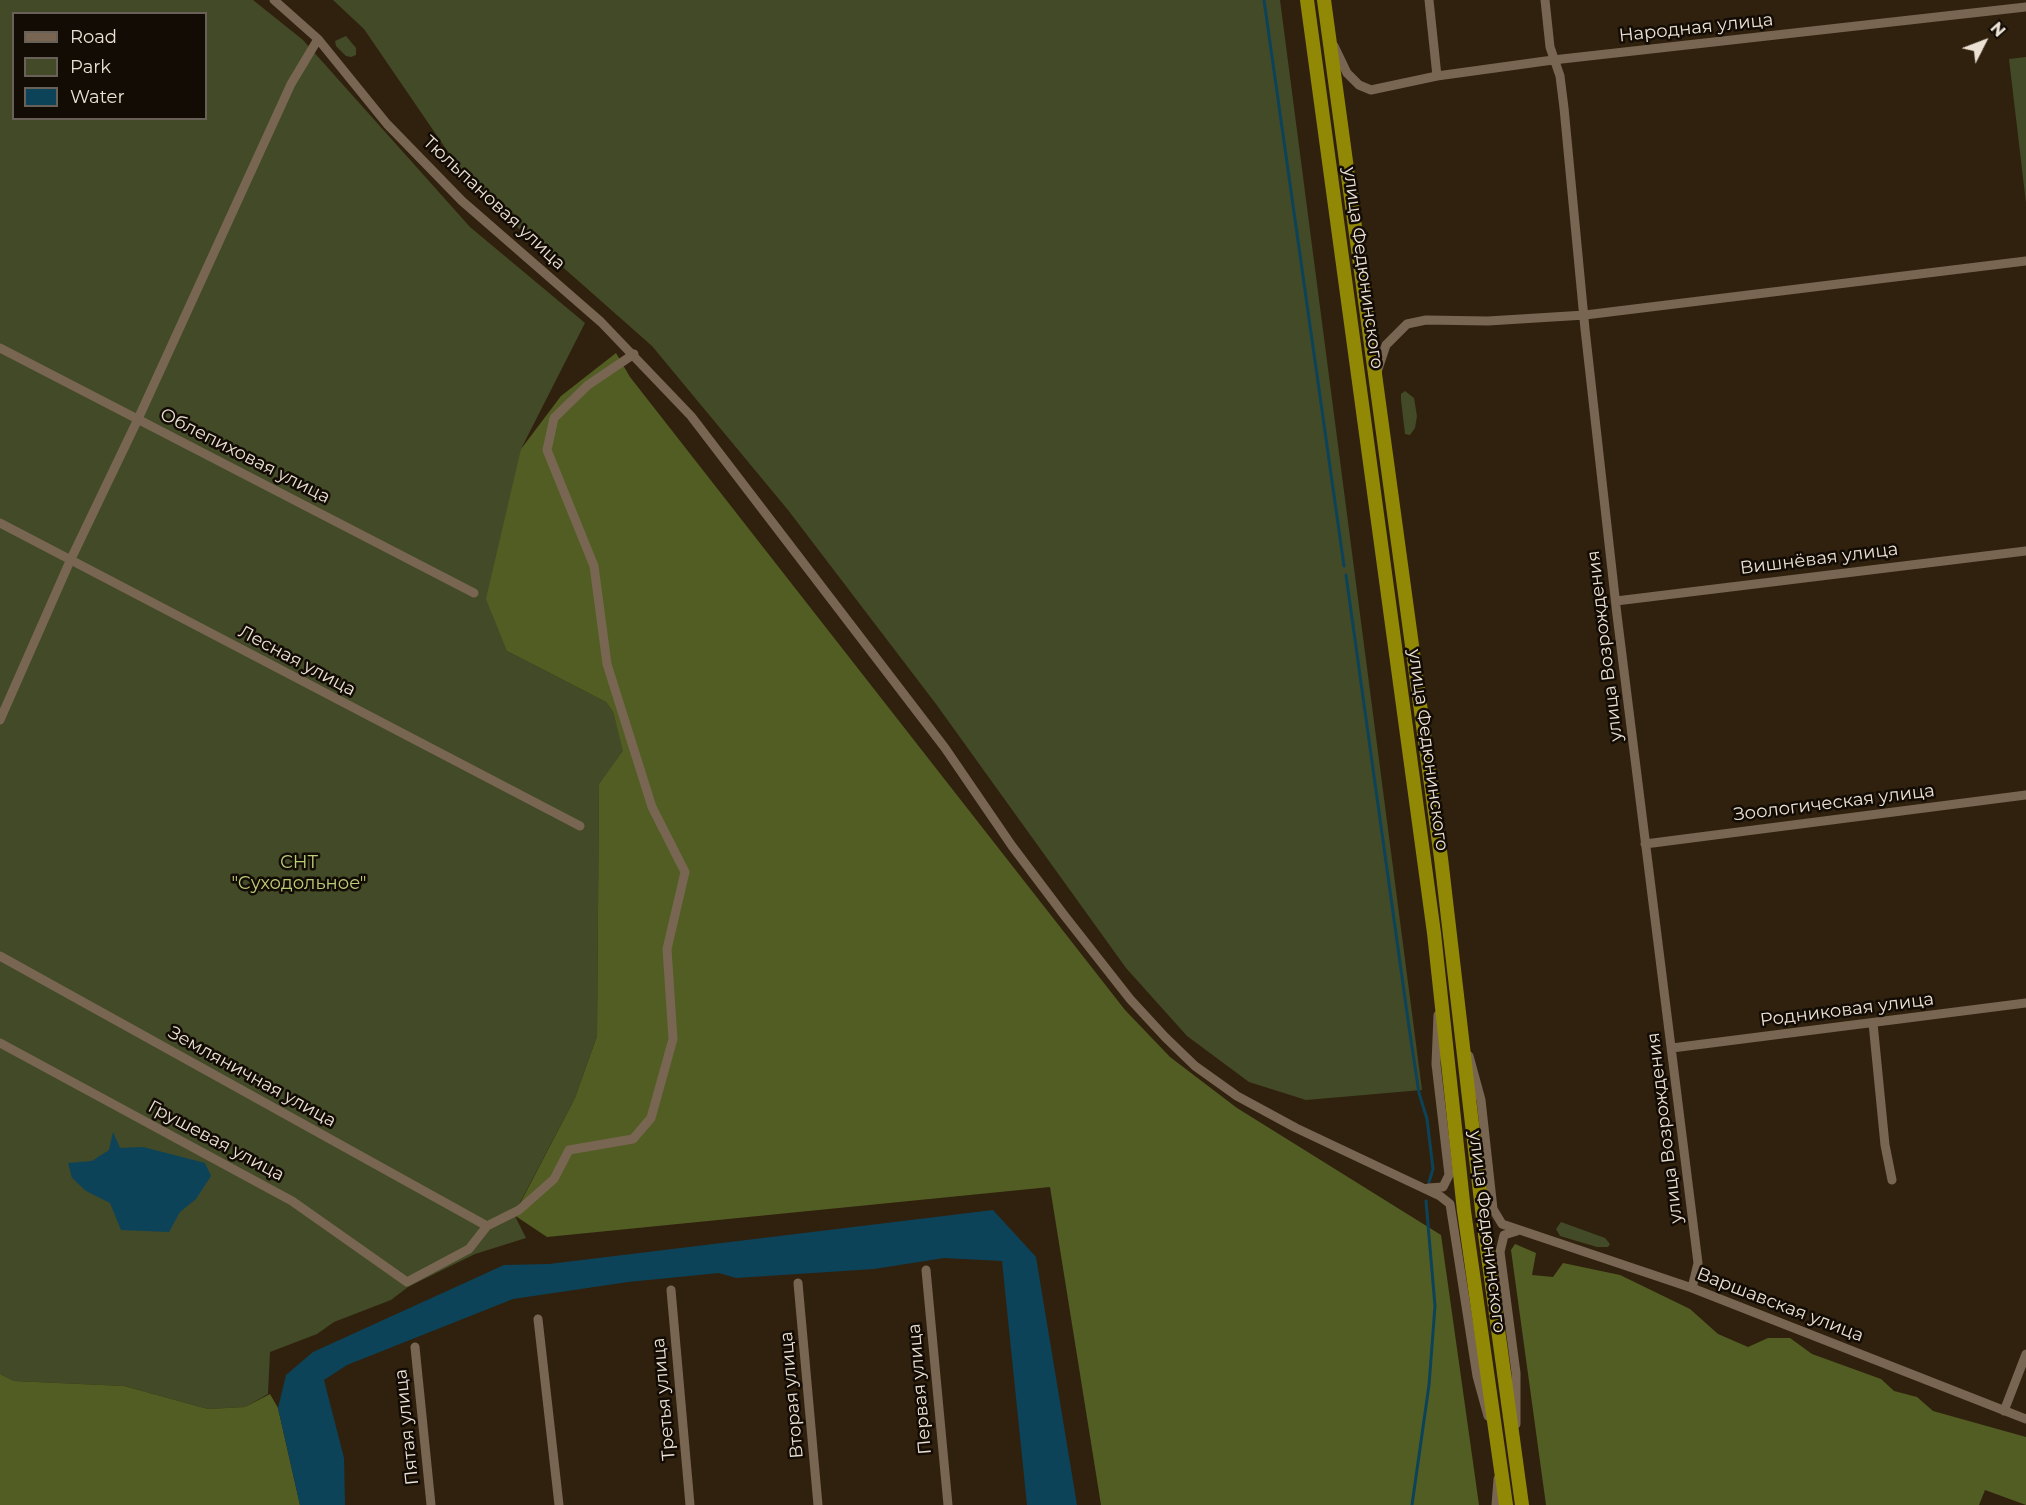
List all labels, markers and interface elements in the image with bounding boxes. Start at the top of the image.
street label: Народная улица [1618,9,1774,47]
legend [12,12,207,120]
north arrow [1954,12,2014,72]
text: N [1986,18,2009,41]
text: Road [70,26,117,48]
text: Park [70,56,111,78]
text: Water [70,86,125,108]
street label: Тюльпановая улица [418,131,570,275]
street label: улица Федюнинского [1338,166,1388,370]
street label: Облепиховая улица [156,404,334,508]
street label: Вишнёвая улица [1739,539,1899,579]
street label: улица Возрождения [1583,549,1627,743]
street label: Лесная улица [235,621,359,701]
street label: улица Федюнинского [1403,648,1453,852]
street label: Зоологическая улица [1732,780,1936,826]
park label: СНТ "Суходольное" [231,852,367,894]
street label: Родниковая улица [1759,989,1935,1031]
street label: Земляничная улица [164,1022,340,1132]
street label: улица Возрождения [1643,1031,1687,1225]
street label: Грушевая улица [144,1096,288,1186]
street label: улица Федюнинского [1464,1130,1510,1334]
street label: Варшавская улица [1693,1263,1867,1347]
street label: Первая улица [904,1323,936,1455]
street label: Вторая улица [776,1330,808,1460]
street label: Третья улица [648,1337,680,1461]
street label: Пятая улица [390,1368,424,1486]

